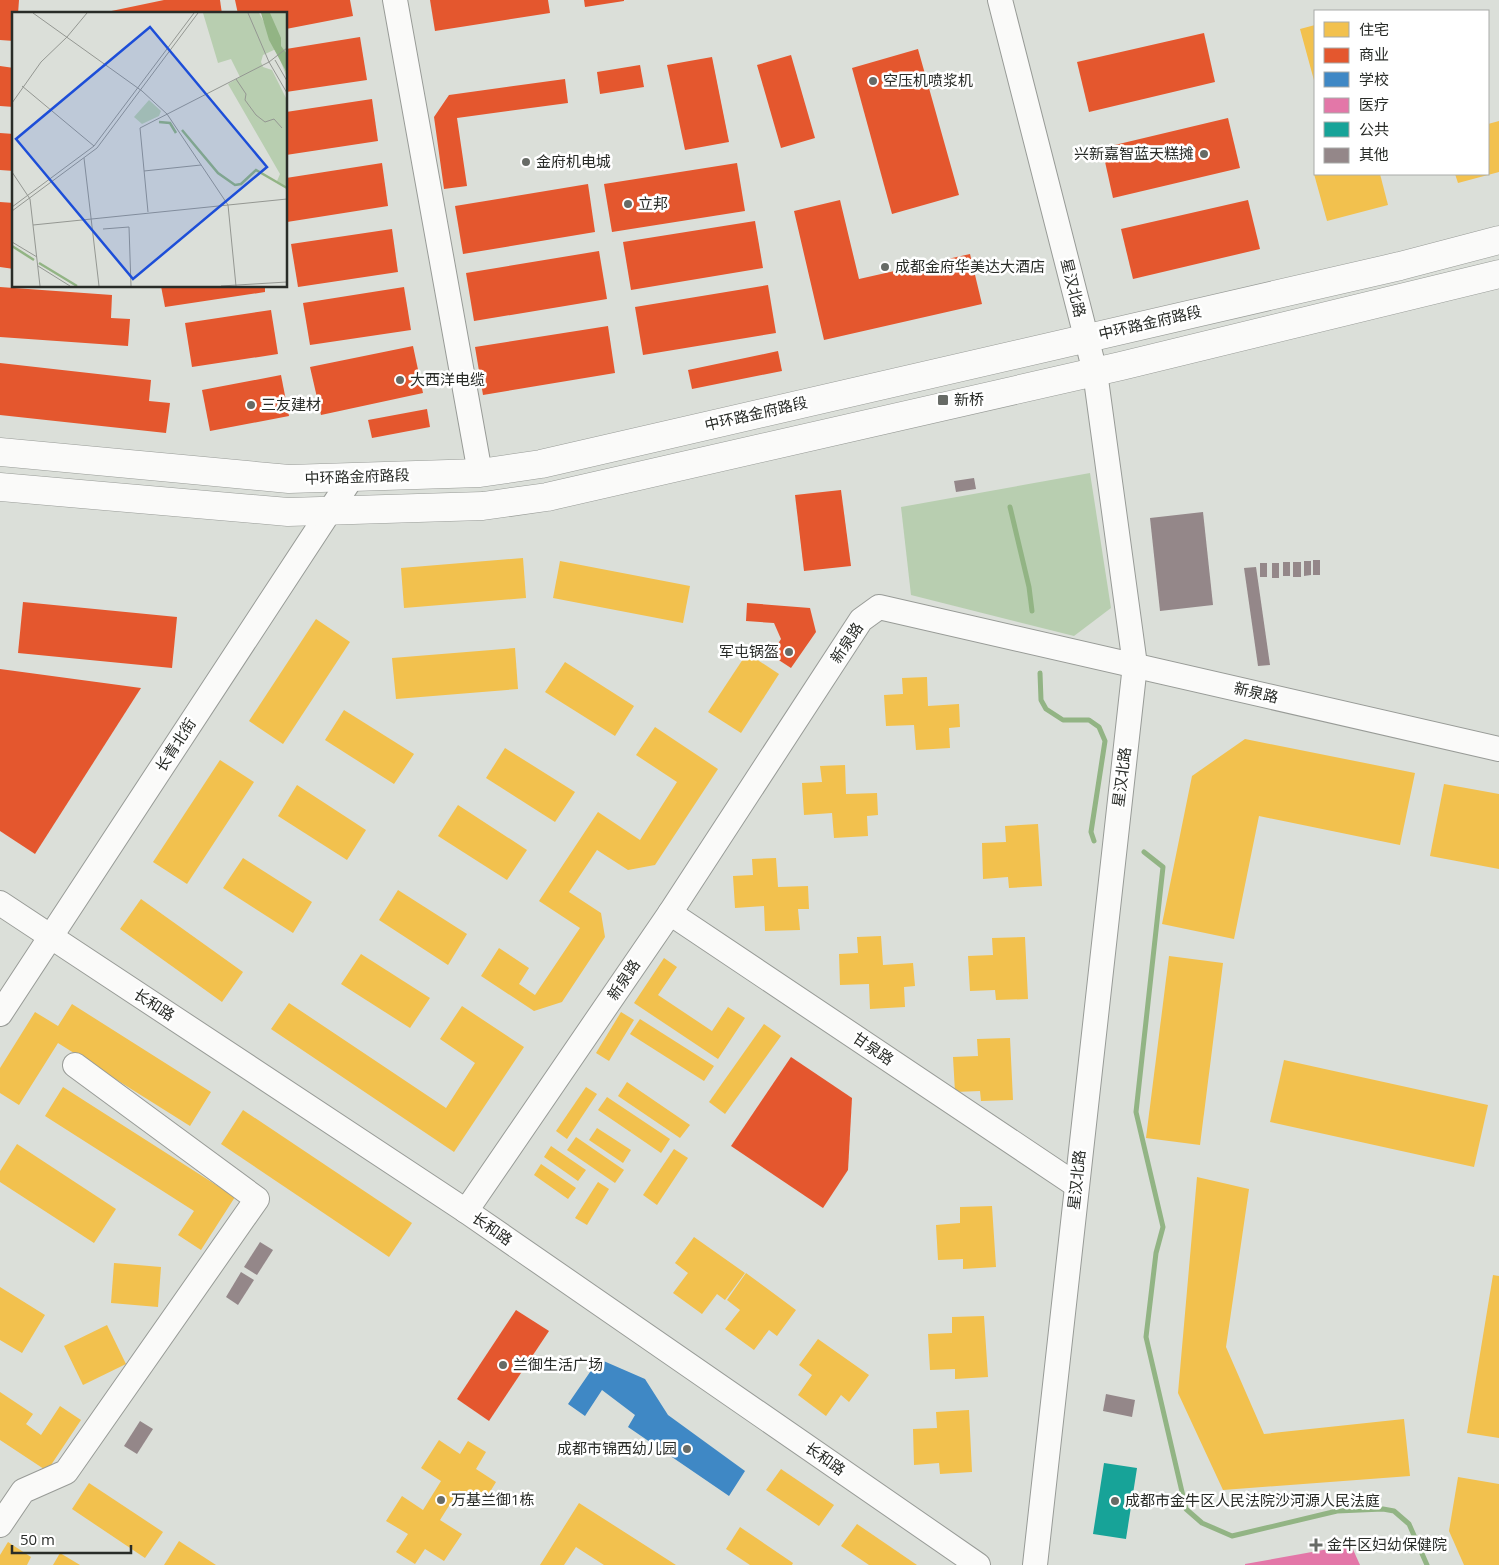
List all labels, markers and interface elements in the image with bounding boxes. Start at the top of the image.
legend [1314,10,1489,175]
inset map [12,12,288,288]
text: 住宅 [1359,19,1389,39]
text: 商业 [1359,44,1389,64]
text: 学校 [1359,69,1389,89]
place label: 空压机喷浆机 [883,70,973,90]
marker: 空压机喷浆机 [867,75,879,87]
text: 医疗 [1359,94,1389,114]
text: 公共 [1359,119,1389,139]
place label: 兴新嘉智蓝天糕摊 [1074,143,1194,163]
text: 其他 [1359,144,1389,164]
marker: 兴新嘉智蓝天糕摊 [1198,148,1210,160]
place label: 金府机电城 [536,151,611,171]
marker: 金府机电城 [520,156,532,168]
place label: 立邦 [638,193,668,213]
marker: 立邦 [622,198,634,210]
place label: 成都金府华美达大酒店 [895,256,1045,276]
street label: 星汉北路 [1057,256,1091,319]
marker: 成都金府华美达大酒店 [879,261,891,273]
street label: 中环路金府路段 [1096,300,1203,344]
place label: 大西洋电缆 [410,369,485,389]
marker: 大西洋电缆 [394,374,406,386]
place label: 新桥 [954,389,984,409]
street label: 中环路金府路段 [702,391,809,435]
marker: 新桥 [936,393,950,407]
place label: 三友建材 [261,394,321,414]
marker: 三友建材 [245,399,257,411]
street label: 中环路金府路段 [304,464,410,488]
street label: 新泉路 [825,618,867,667]
place label: 军屯锅盔 [719,641,779,661]
marker: 军屯锅盔 [783,646,795,658]
street label: 新泉路 [1232,677,1280,707]
street label: 长青北街 [150,714,200,775]
street label: 星汉北路 [1107,746,1135,808]
street label: 新泉路 [602,955,644,1004]
street label: 长和路 [130,984,179,1025]
street label: 甘泉路 [849,1027,898,1069]
street label: 星汉北路 [1063,1149,1089,1211]
street label: 长和路 [468,1207,517,1249]
place label: 兰御生活广场 [513,1354,603,1374]
marker: 兰御生活广场 [497,1359,509,1371]
street label: 长和路 [801,1437,850,1479]
place label: 成都市锦西幼儿园 [557,1438,677,1458]
marker: 成都市锦西幼儿园 [681,1443,693,1455]
place label: 万基兰御1栋 [451,1489,535,1509]
place label: 成都市金牛区人民法院沙河源人民法庭 [1125,1490,1380,1510]
marker: 万基兰御1栋 [435,1494,447,1506]
marker: 成都市金牛区人民法院沙河源人民法庭 [1109,1495,1121,1507]
scale bar [12,1522,131,1554]
text: 50 m [20,1529,55,1549]
place label: 金牛区妇幼保健院 [1327,1534,1447,1554]
marker: 金牛区妇幼保健院 [1309,1538,1323,1552]

